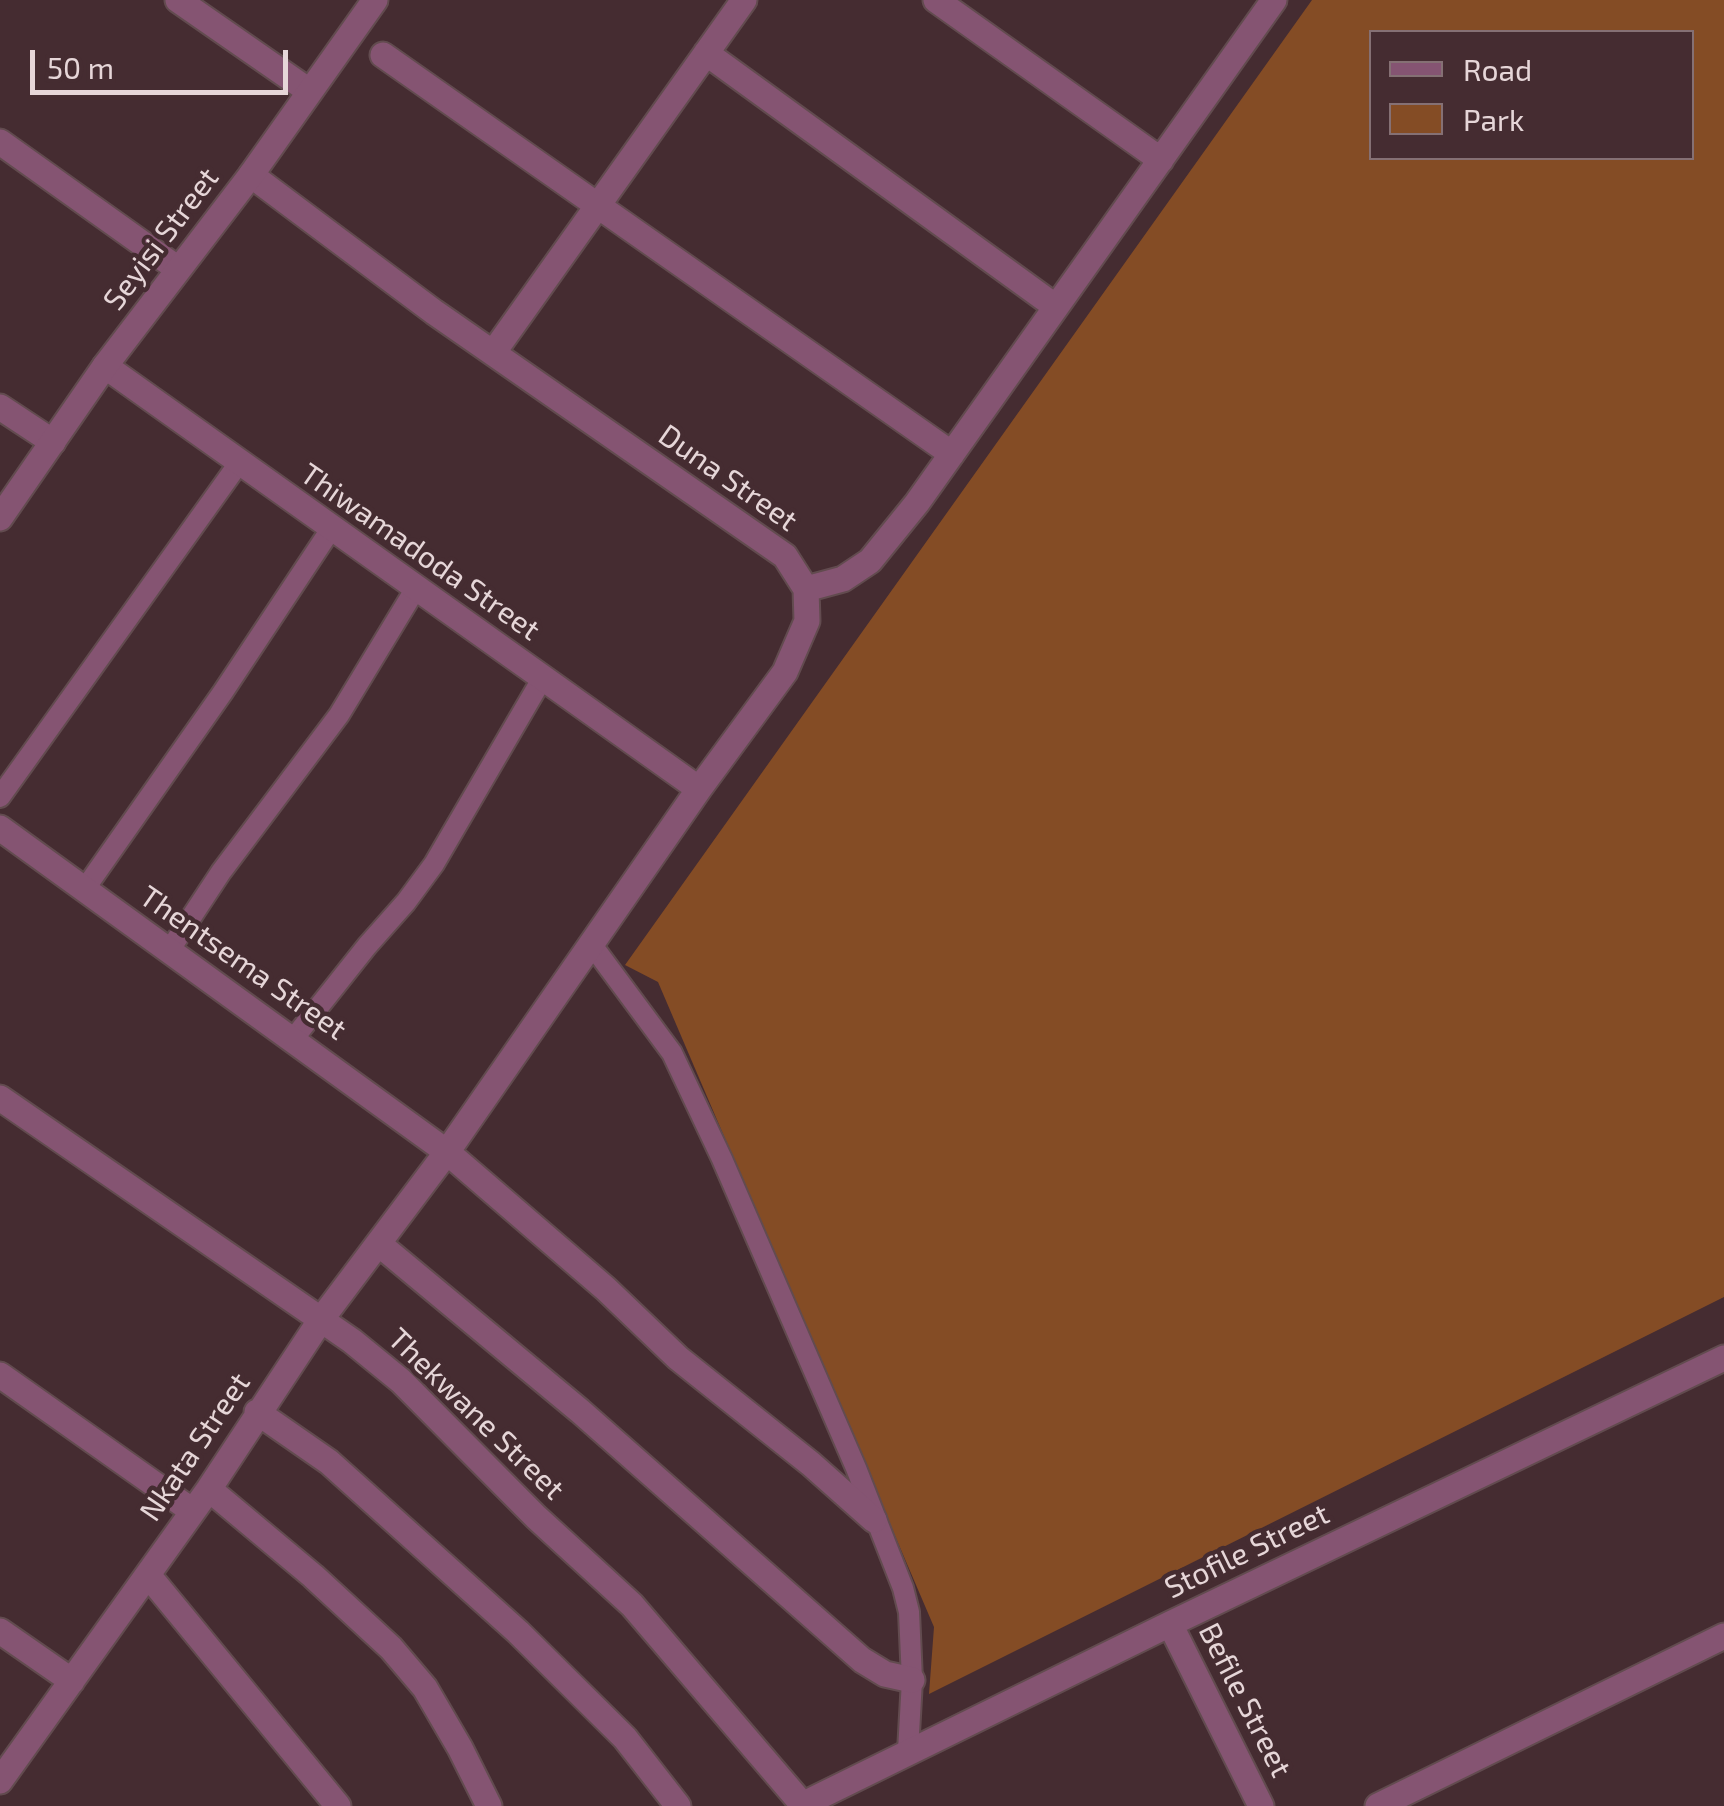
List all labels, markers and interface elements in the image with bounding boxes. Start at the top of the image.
scale bar [35,30,292,92]
legend [1369,30,1694,160]
text: 50 m [47,49,114,85]
text: Road [1463,51,1532,87]
text: Park [1463,101,1524,137]
street label: Seyisi Street [96,161,226,317]
street label: Duna Street [652,417,804,539]
street label: Thiwamadoda Street [293,456,547,648]
street label: Thentsema Street [133,878,353,1048]
street label: Thekwane Street [380,1321,572,1507]
street label: Nkata Street [132,1366,258,1528]
street label: Stofile Street [1159,1496,1335,1606]
street label: Befile Street [1191,1617,1299,1783]

